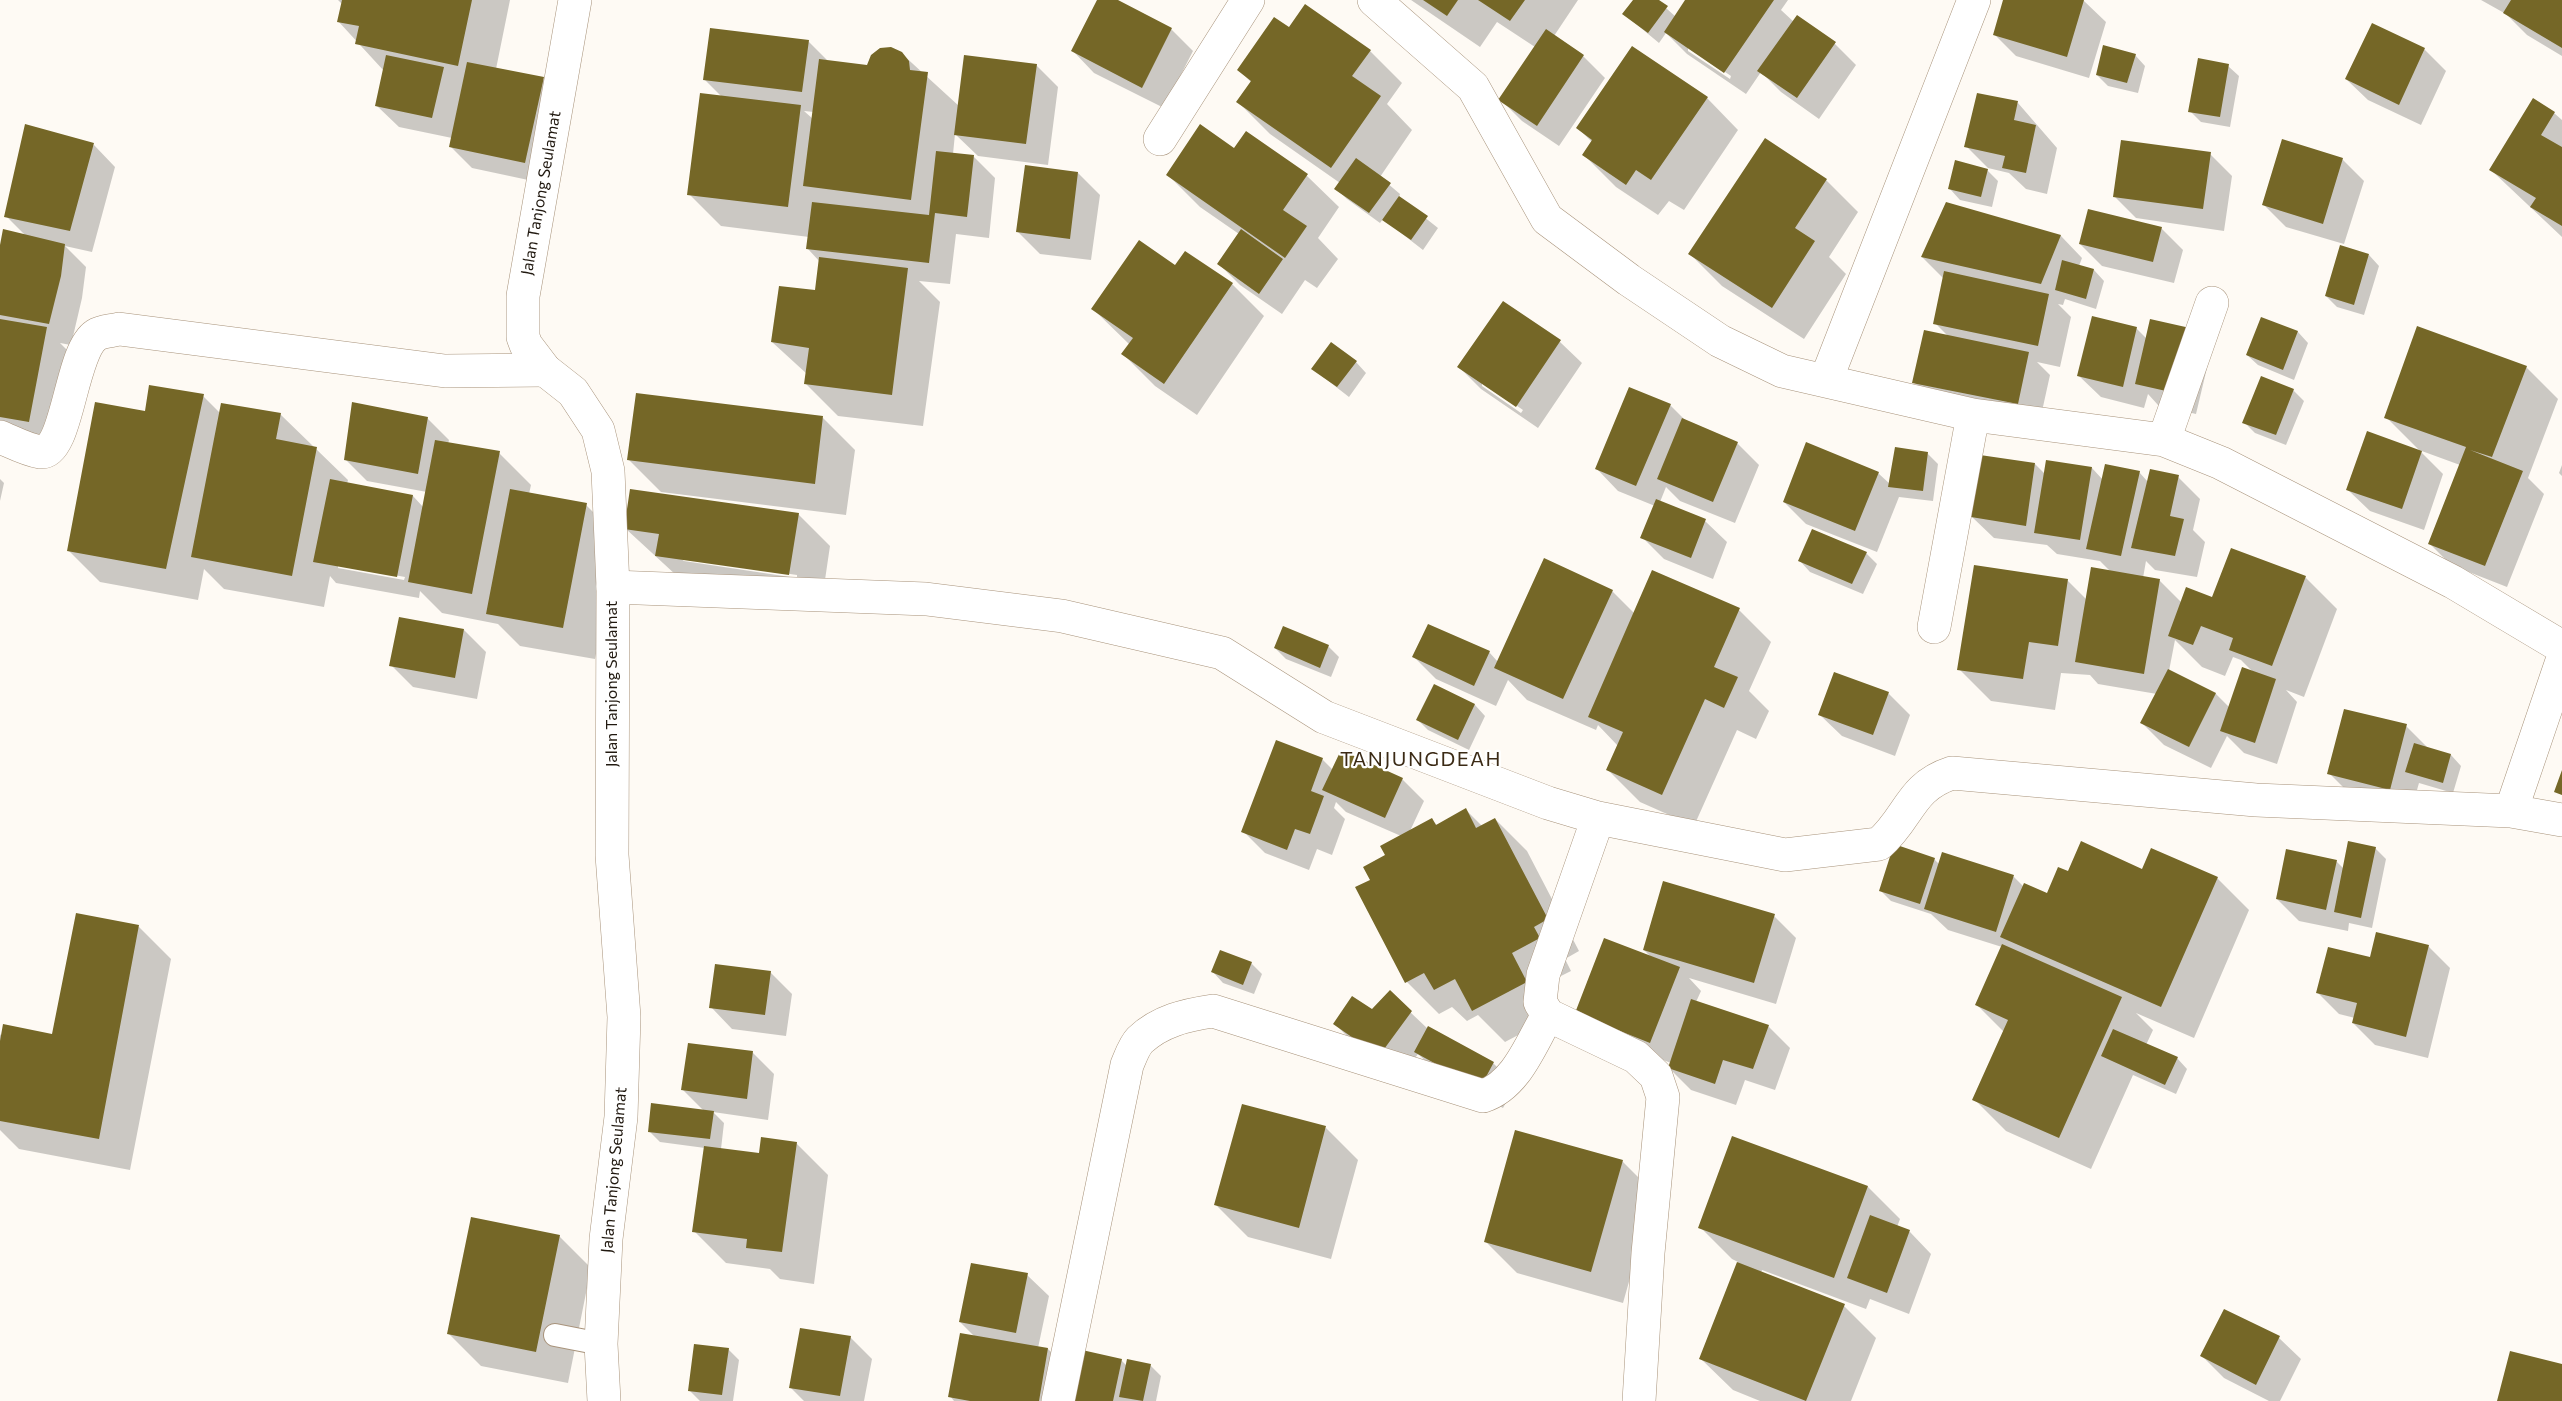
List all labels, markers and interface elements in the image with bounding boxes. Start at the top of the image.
street label: Jalan Tanjong Seulamat [517,109,565,277]
street label: Jalan Tanjong Seulamat [602,601,622,767]
district label: TANJUNGDEAH [1340,747,1502,771]
street label: Jalan Tanjong Seulamat [597,1086,631,1254]

